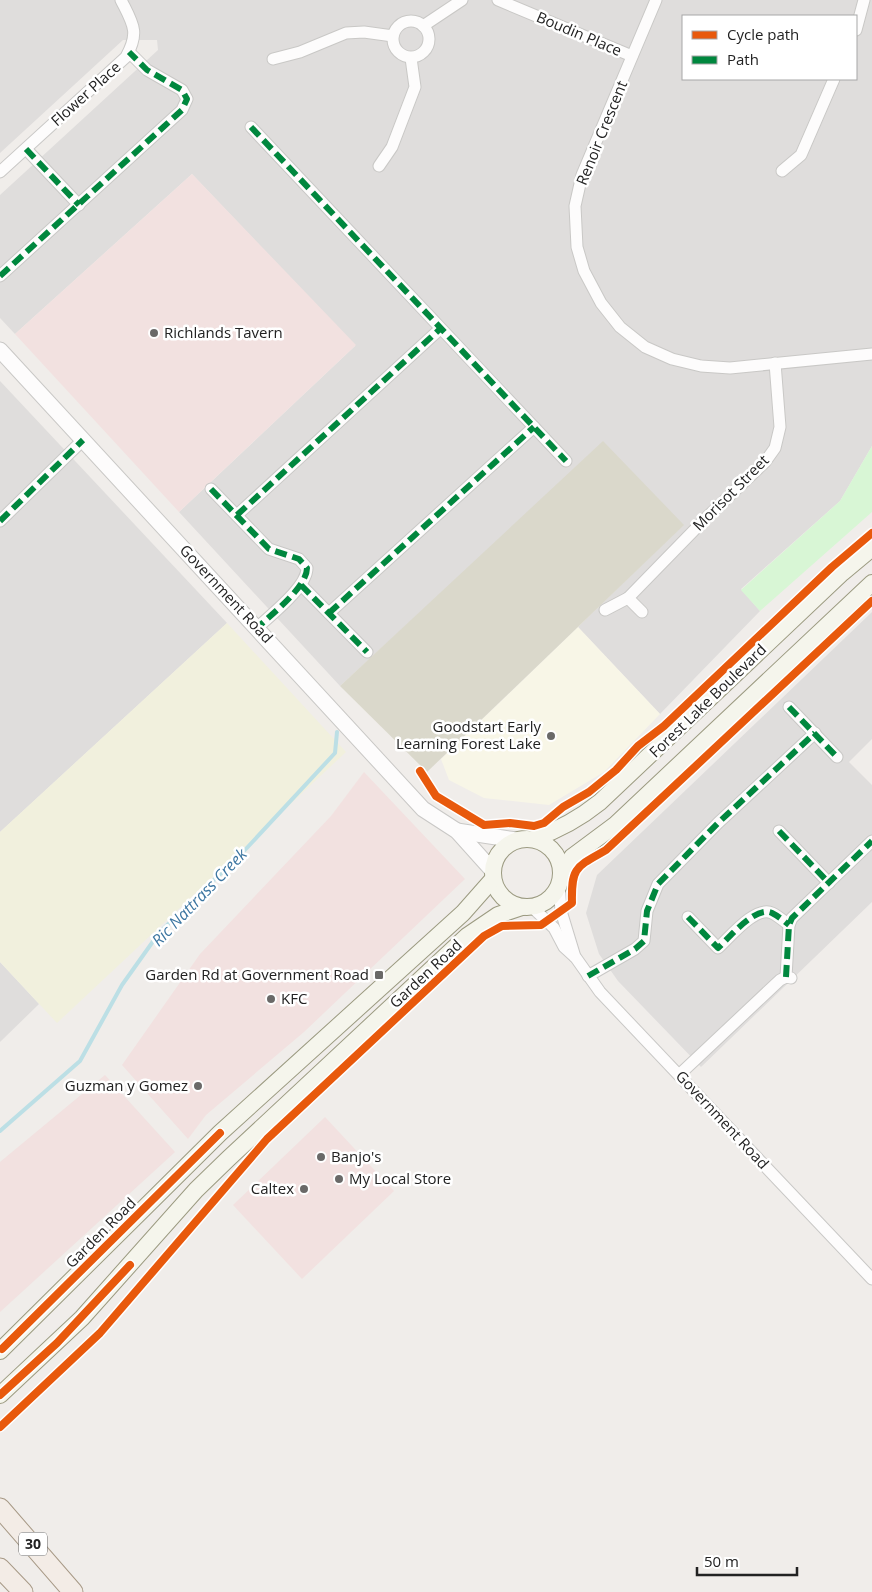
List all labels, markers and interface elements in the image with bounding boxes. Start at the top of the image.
street label: Boudin Place [534,6,625,60]
legend [682,15,857,80]
text: Cycle path [727,24,799,44]
text: Path [727,49,759,69]
street label: Flower Place [46,57,124,130]
street label: Renoir Crescent [571,77,631,188]
place label: Richlands Tavern [164,322,283,342]
marker: Richlands Tavern [148,327,160,339]
street label: Morisot Street [688,450,773,535]
street label: Government Road [176,540,278,647]
street label: Forest Lake Boulevard [644,639,770,761]
place label: Goodstart Early Learning Forest Lake [396,716,541,753]
marker: Goodstart Early Learning Forest Lake [545,730,557,742]
water label: Ric Nattrass Creek [147,842,252,951]
street label: Garden Road [385,935,466,1012]
place label: Garden Rd at Government Road [145,964,369,984]
marker: Garden Rd at Government Road [373,969,385,981]
place label: KFC [281,988,307,1008]
marker: KFC [265,993,277,1005]
street label: Government Road [672,1066,774,1173]
place label: Guzman y Gomez [65,1075,188,1095]
marker: Guzman y Gomez [192,1080,204,1092]
place label: Banjo's [331,1146,381,1166]
marker: Banjo's [315,1151,327,1163]
place label: My Local Store [349,1168,451,1188]
marker: My Local Store [333,1173,345,1185]
place label: Caltex [251,1178,294,1198]
marker: Caltex [298,1183,310,1195]
street label: Garden Road [61,1193,140,1272]
road number: 30 [19,1532,47,1556]
scale bar [697,1544,797,1576]
text: 50 m [704,1551,739,1571]

